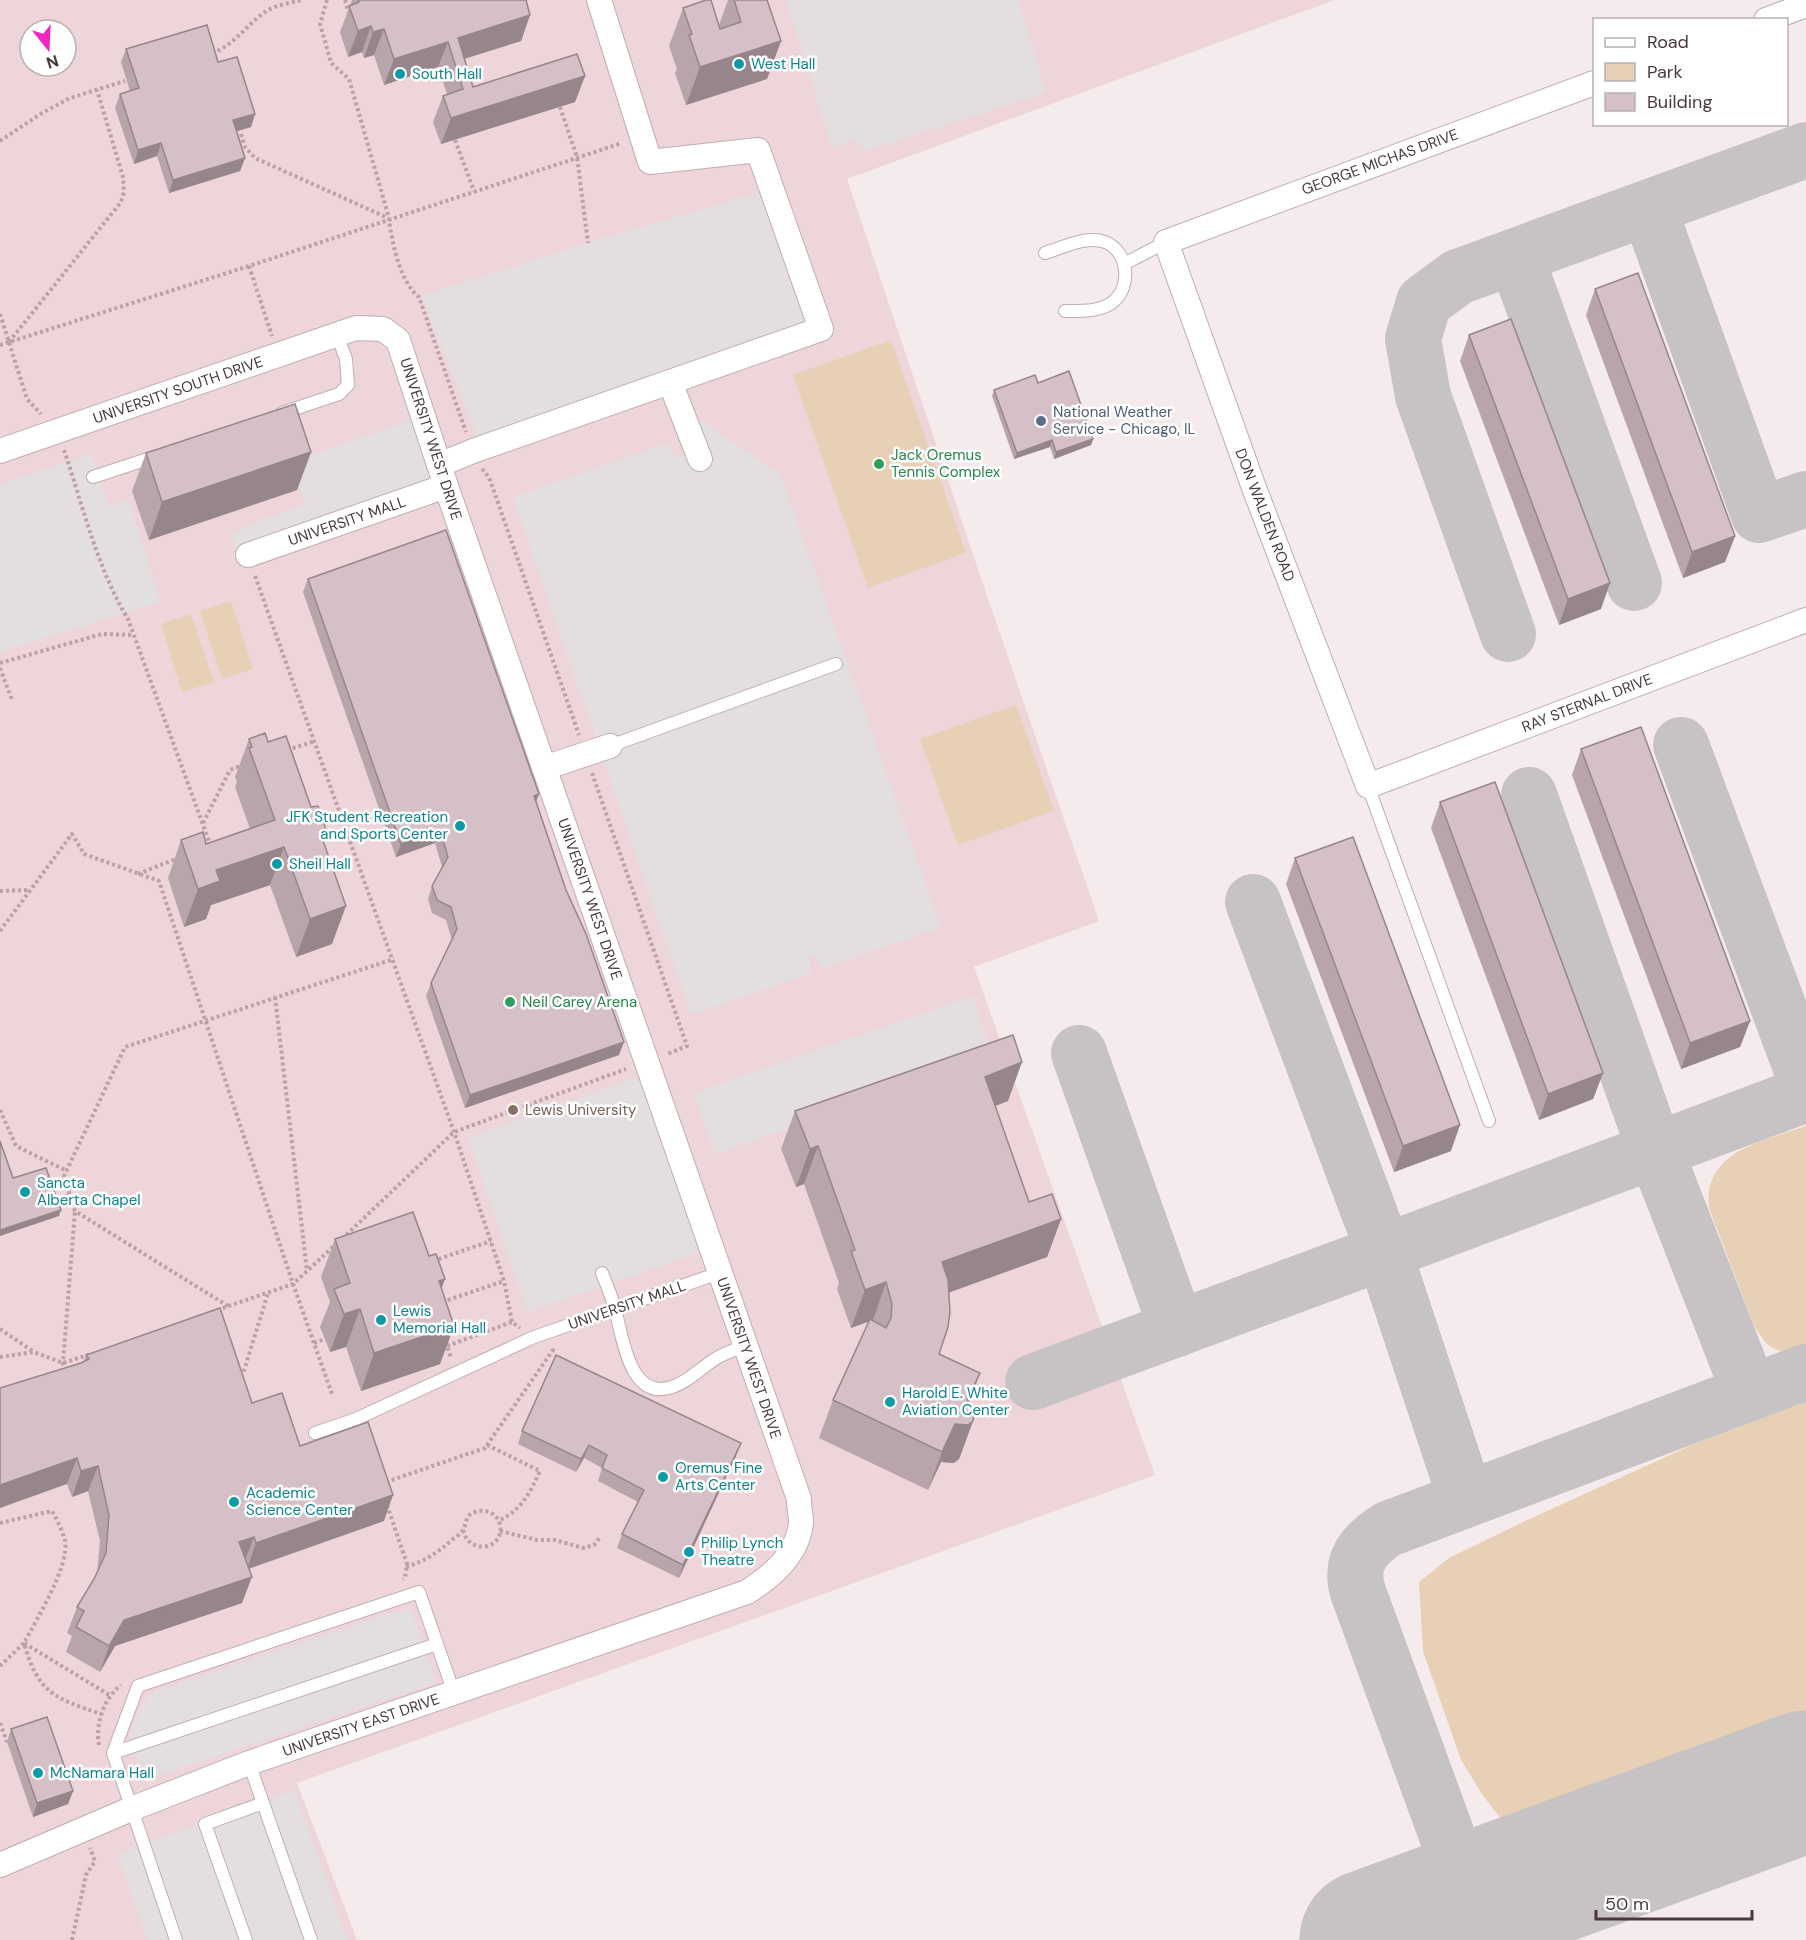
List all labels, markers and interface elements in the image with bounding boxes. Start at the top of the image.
north arrow [18,18,78,78]
legend [1593,18,1788,126]
text: Road [1647,30,1689,54]
text: N [44,50,61,74]
place label: West Hall [751,54,815,74]
marker: West Hall [732,57,746,71]
text: Park [1647,60,1683,84]
place label: South Hall [412,64,482,84]
marker: South Hall [393,67,407,81]
text: Building [1647,90,1712,114]
street label: GEORGE MICHAS DRIVE [1299,124,1461,200]
street label: UNIVERSITY SOUTH DRIVE [90,351,266,429]
street label: UNIVERSITY WEST DRIVE [395,355,467,523]
place label: National Weather Service - Chicago, IL [1053,402,1195,439]
marker: National Weather Service - Chicago, IL [1034,414,1048,428]
place label: Jack Oremus Tennis Complex [891,445,1001,482]
street label: DON WALDEN ROAD [1230,446,1300,584]
marker: Jack Oremus Tennis Complex [872,457,886,471]
street label: UNIVERSITY MALL [286,492,408,550]
street label: RAY STERNAL DRIVE [1519,669,1655,737]
place label: JFK Student Recreation and Sports Center [286,807,448,844]
street label: UNIVERSITY WEST DRIVE [553,816,627,982]
marker: JFK Student Recreation and Sports Center [453,819,467,833]
place label: Sheil Hall [289,854,351,874]
marker: Sheil Hall [270,857,284,871]
place label: Neil Carey Arena [522,992,637,1012]
marker: Neil Carey Arena [503,995,517,1009]
place label: Lewis University [525,1100,637,1120]
marker: Lewis University [506,1103,520,1117]
place label: Sancta Alberta Chapel [37,1173,141,1210]
marker: Sancta Alberta Chapel [18,1185,32,1199]
street label: UNIVERSITY WEST DRIVE [712,1275,786,1441]
street label: UNIVERSITY MALL [566,1276,688,1334]
place label: Lewis Memorial Hall [393,1301,486,1338]
marker: Lewis Memorial Hall [374,1313,388,1327]
place label: Harold E. White Aviation Center [902,1383,1010,1420]
marker: Harold E. White Aviation Center [883,1395,897,1409]
place label: Oremus Fine Arts Center [675,1458,763,1495]
marker: Oremus Fine Arts Center [656,1470,670,1484]
place label: Academic Science Center [246,1483,353,1520]
marker: Academic Science Center [227,1495,241,1509]
place label: Philip Lynch Theatre [701,1533,783,1570]
marker: Philip Lynch Theatre [682,1545,696,1559]
street label: UNIVERSITY EAST DRIVE [280,1689,442,1761]
place label: McNamara Hall [50,1763,154,1783]
marker: McNamara Hall [31,1766,45,1780]
scale bar [1596,1883,1752,1921]
text: 50 m [1605,1892,1649,1916]

